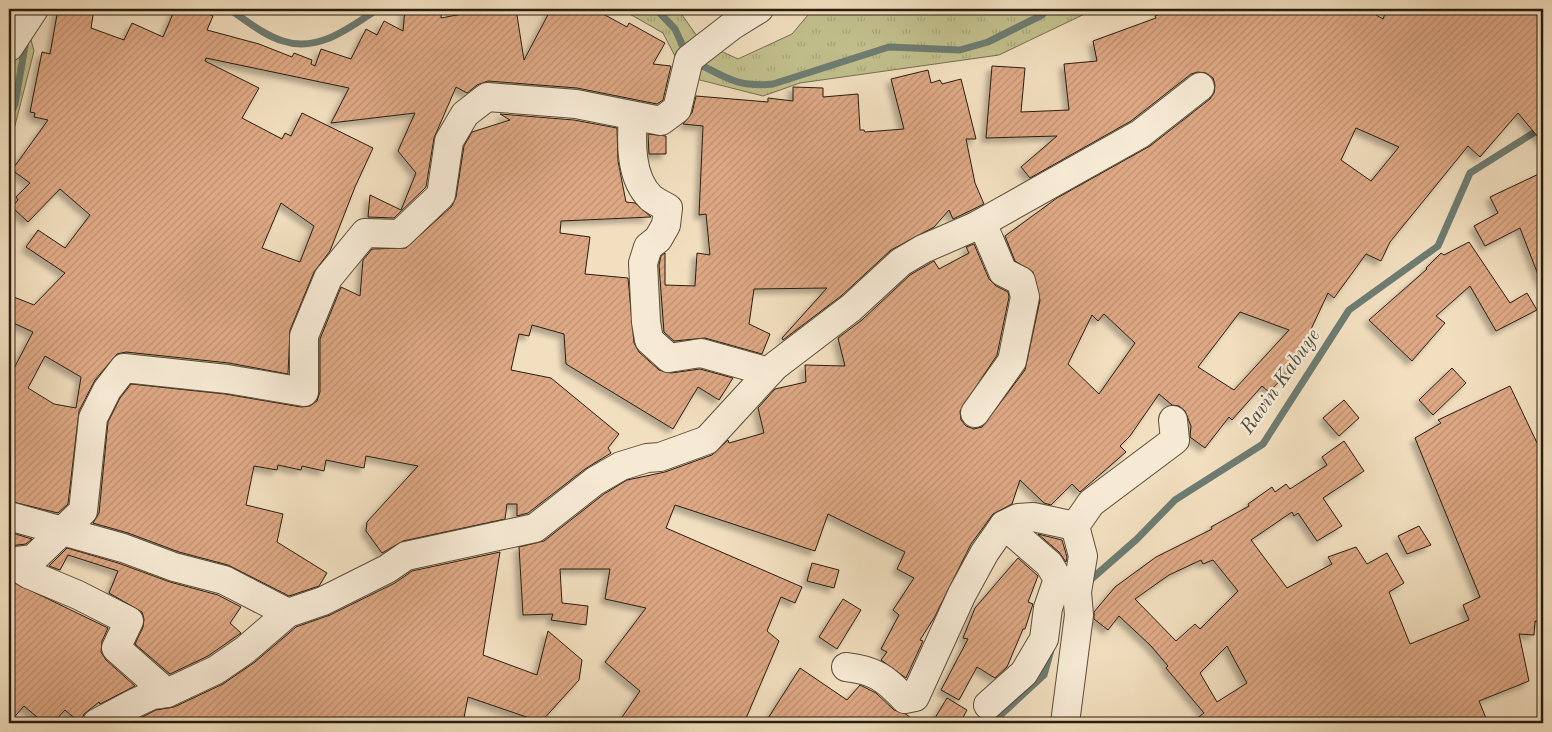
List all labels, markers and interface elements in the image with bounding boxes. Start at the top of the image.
water label: Ravin Kabuye [1237,326,1325,439]

